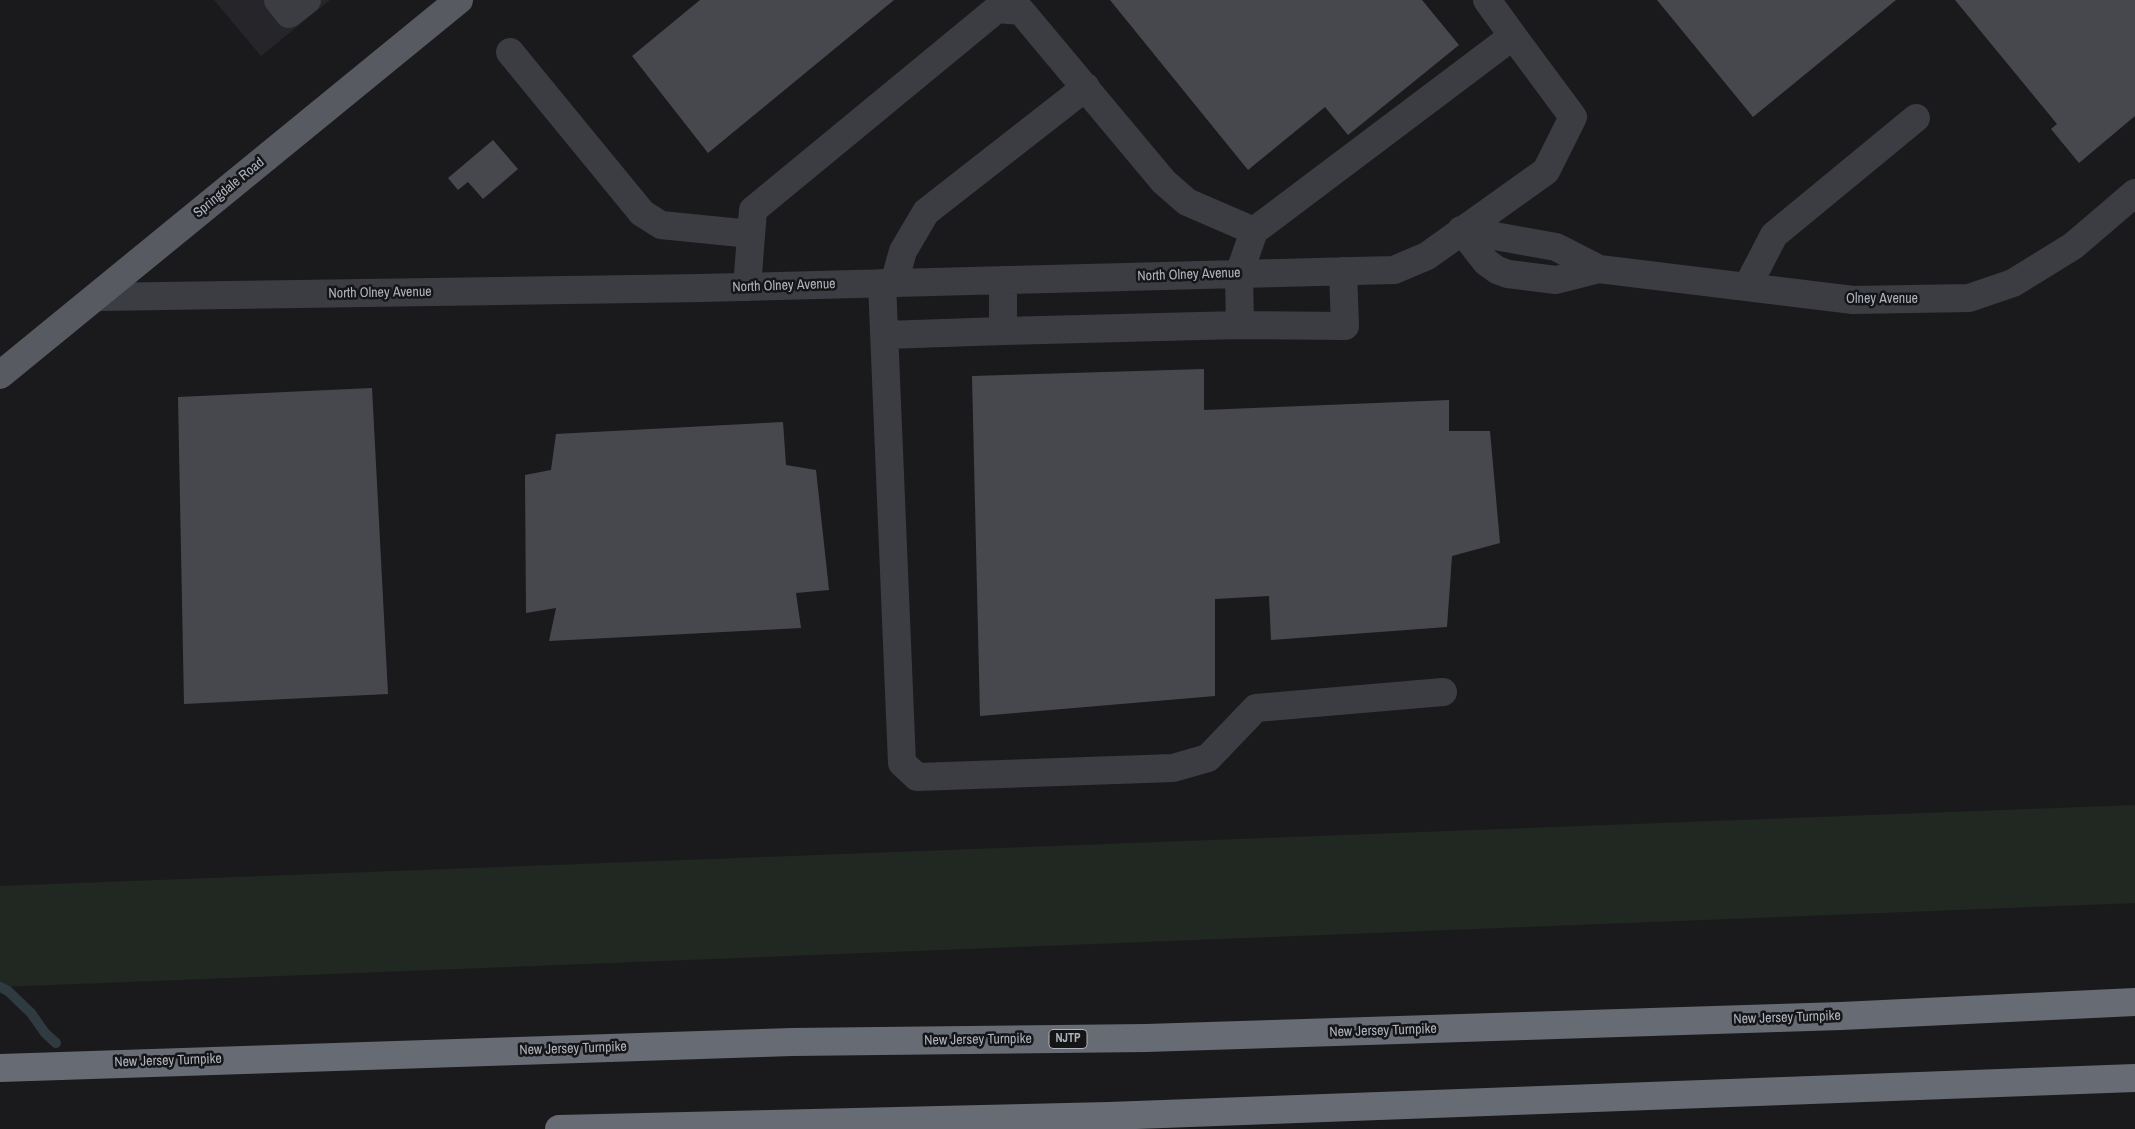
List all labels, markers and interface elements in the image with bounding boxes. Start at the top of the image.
street label: Springdale Road [190,154,268,222]
street label: North Olney Avenue [1137,265,1241,285]
street label: North Olney Avenue [732,276,836,296]
street label: North Olney Avenue [328,284,432,302]
street label: Olney Avenue [1846,291,1918,307]
street label: New Jersey Turnpike [1733,1008,1841,1028]
street label: New Jersey Turnpike [1329,1021,1437,1041]
road number: NJTP [1049,1030,1087,1048]
street label: New Jersey Turnpike [924,1031,1032,1049]
street label: New Jersey Turnpike [519,1039,627,1059]
street label: New Jersey Turnpike [114,1051,222,1071]

